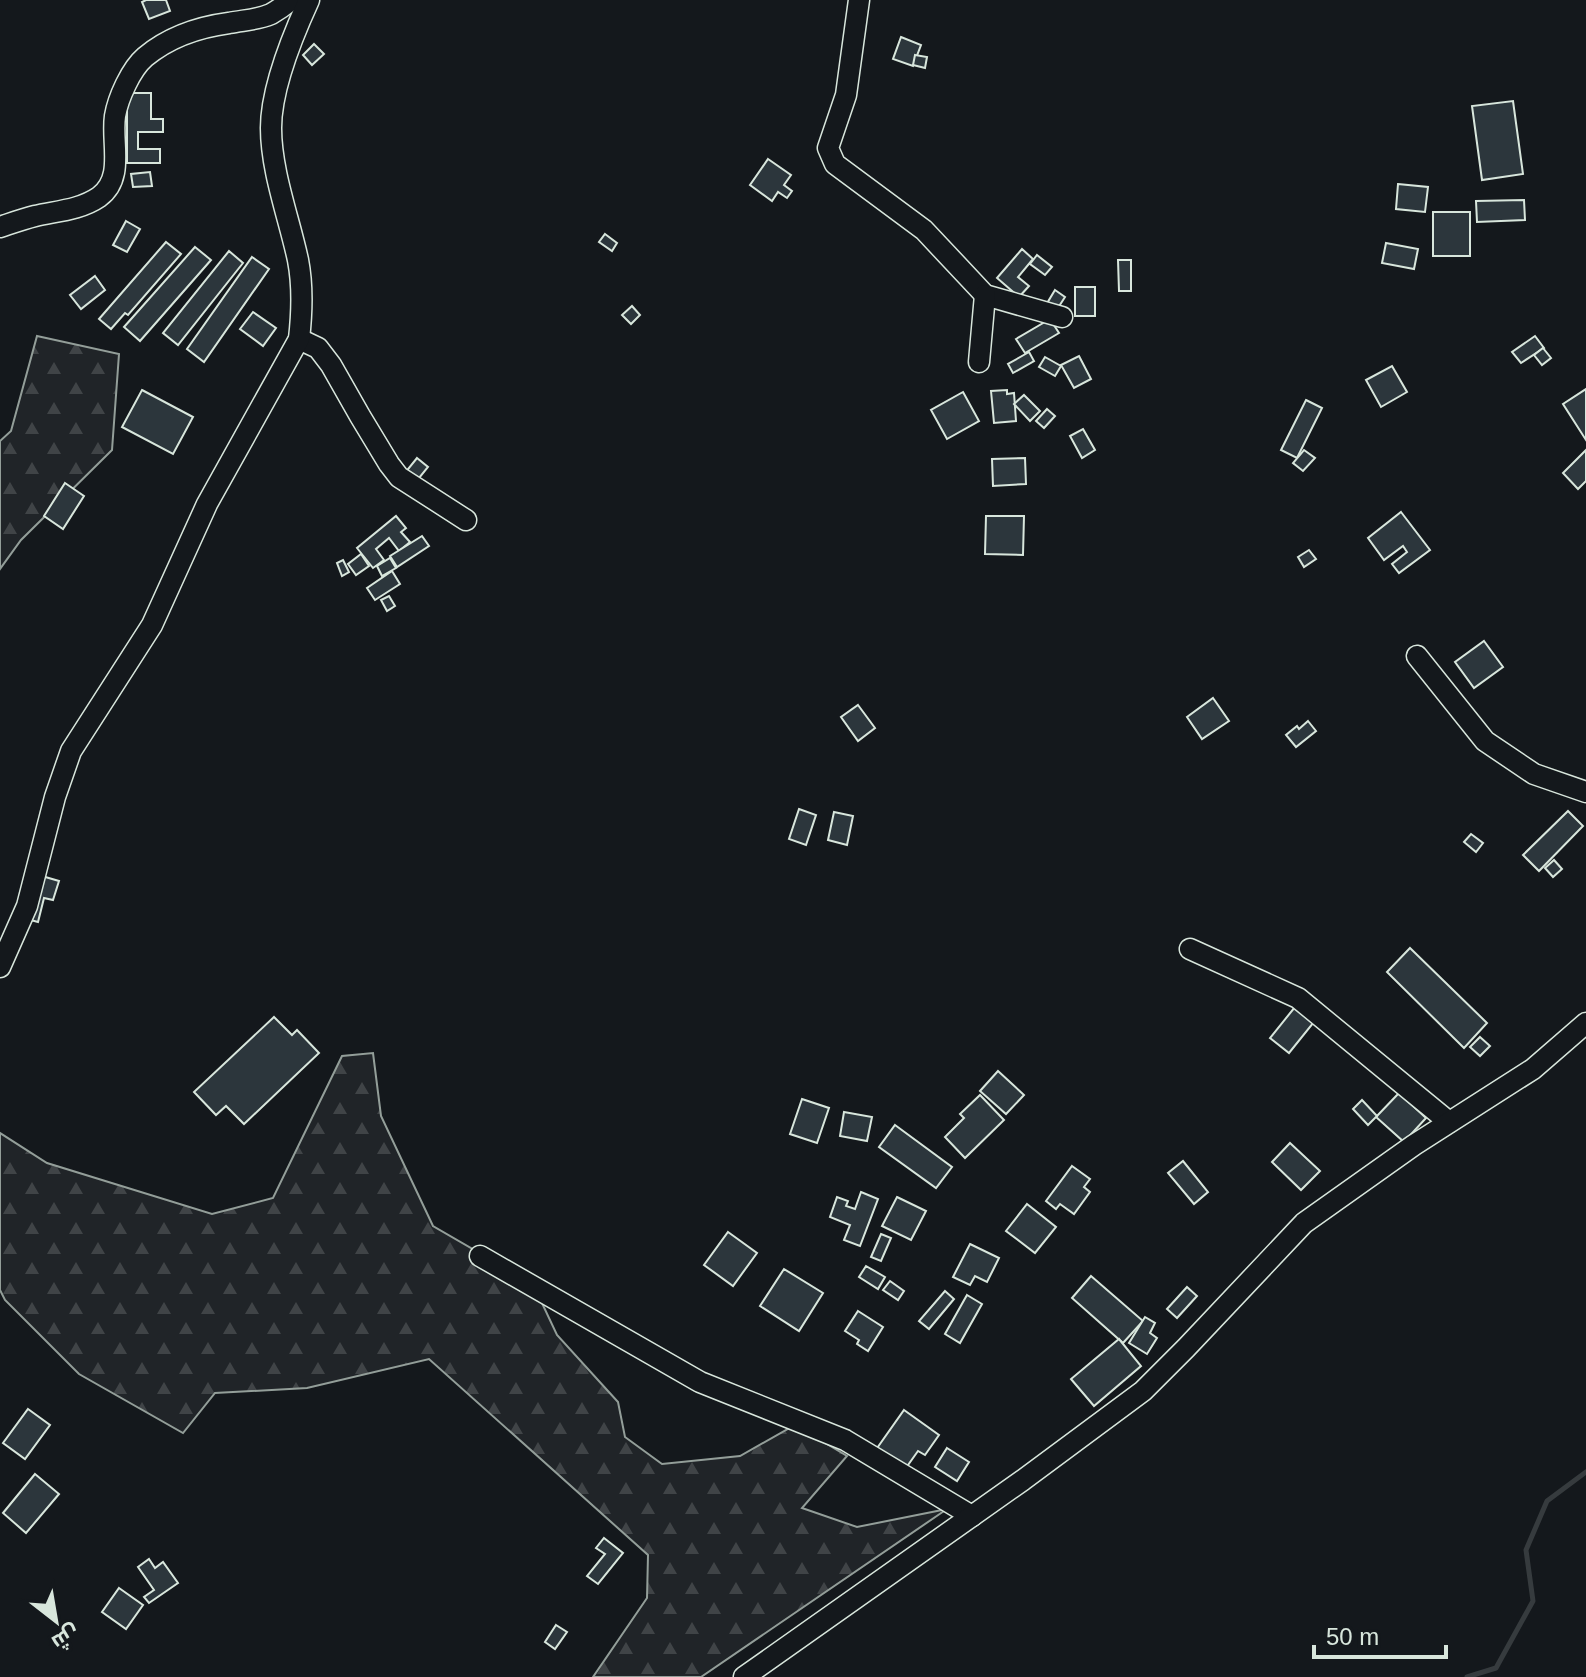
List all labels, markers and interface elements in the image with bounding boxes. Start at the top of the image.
north arrow [16,1581,96,1661]
scale bar [1314,1609,1446,1659]
text: ش [47,1619,85,1656]
text: 50 m [1326,1623,1379,1650]

